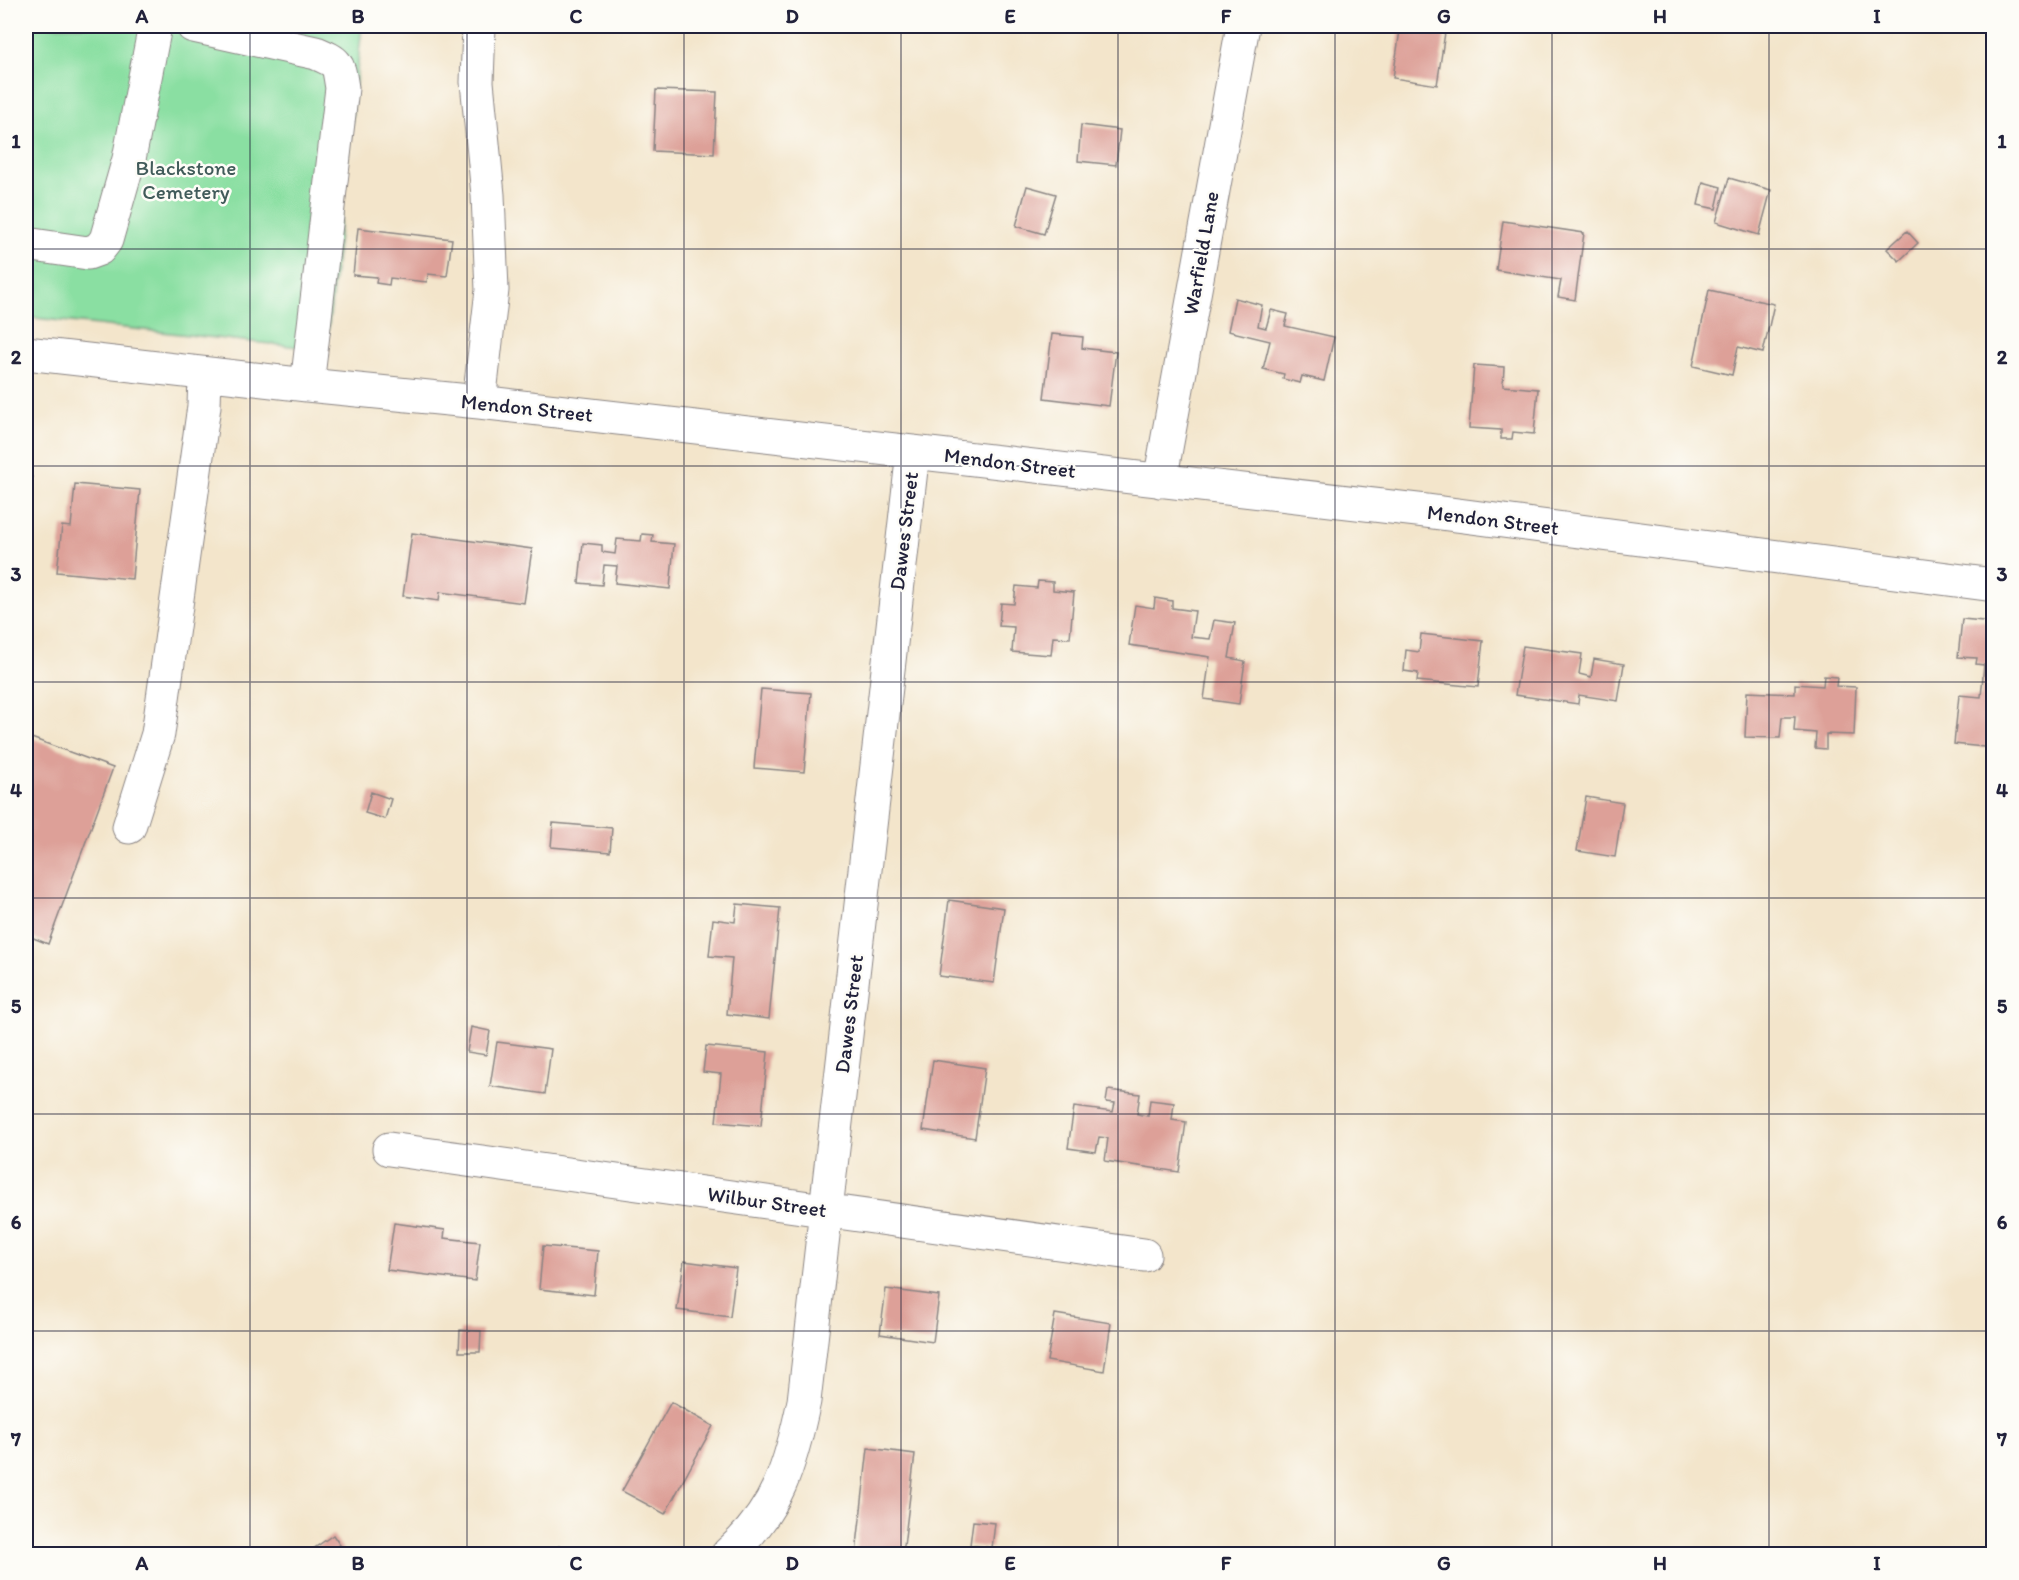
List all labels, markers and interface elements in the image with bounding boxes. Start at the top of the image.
text: A [135,4,149,28]
text: B [352,4,365,28]
text: C [570,4,583,28]
text: D [785,4,799,28]
text: E [1004,4,1016,28]
text: F [1221,4,1232,28]
text: G [1437,4,1451,28]
text: H [1653,4,1667,28]
text: I [1873,4,1881,28]
text: 1 [11,129,21,153]
text: 1 [1997,129,2007,153]
park label: Blackstone Cemetery [136,155,236,204]
street label: Warfield Lane [1177,189,1224,317]
text: 2 [11,345,22,369]
text: 2 [1997,345,2008,369]
street label: Mendon Street [460,388,594,427]
street label: Mendon Street [943,442,1077,483]
street label: Dawes Street [884,470,923,592]
street label: Mendon Street [1426,499,1560,540]
text: 3 [11,562,22,586]
text: 3 [1997,562,2008,586]
text: 4 [10,778,22,802]
text: 4 [1996,778,2008,802]
street label: Dawes Street [829,953,868,1075]
text: 5 [11,994,22,1018]
text: 5 [1997,994,2008,1018]
street label: Wilbur Street [706,1181,829,1222]
text: 6 [11,1210,22,1234]
text: 6 [1997,1210,2008,1234]
text: 7 [10,1427,21,1451]
text: 7 [1996,1427,2007,1451]
text: A [135,1551,149,1575]
text: B [352,1551,365,1575]
text: C [570,1551,583,1575]
text: D [785,1551,799,1575]
text: E [1004,1551,1016,1575]
text: F [1221,1551,1232,1575]
text: G [1437,1551,1451,1575]
text: H [1653,1551,1667,1575]
text: I [1873,1551,1881,1575]

